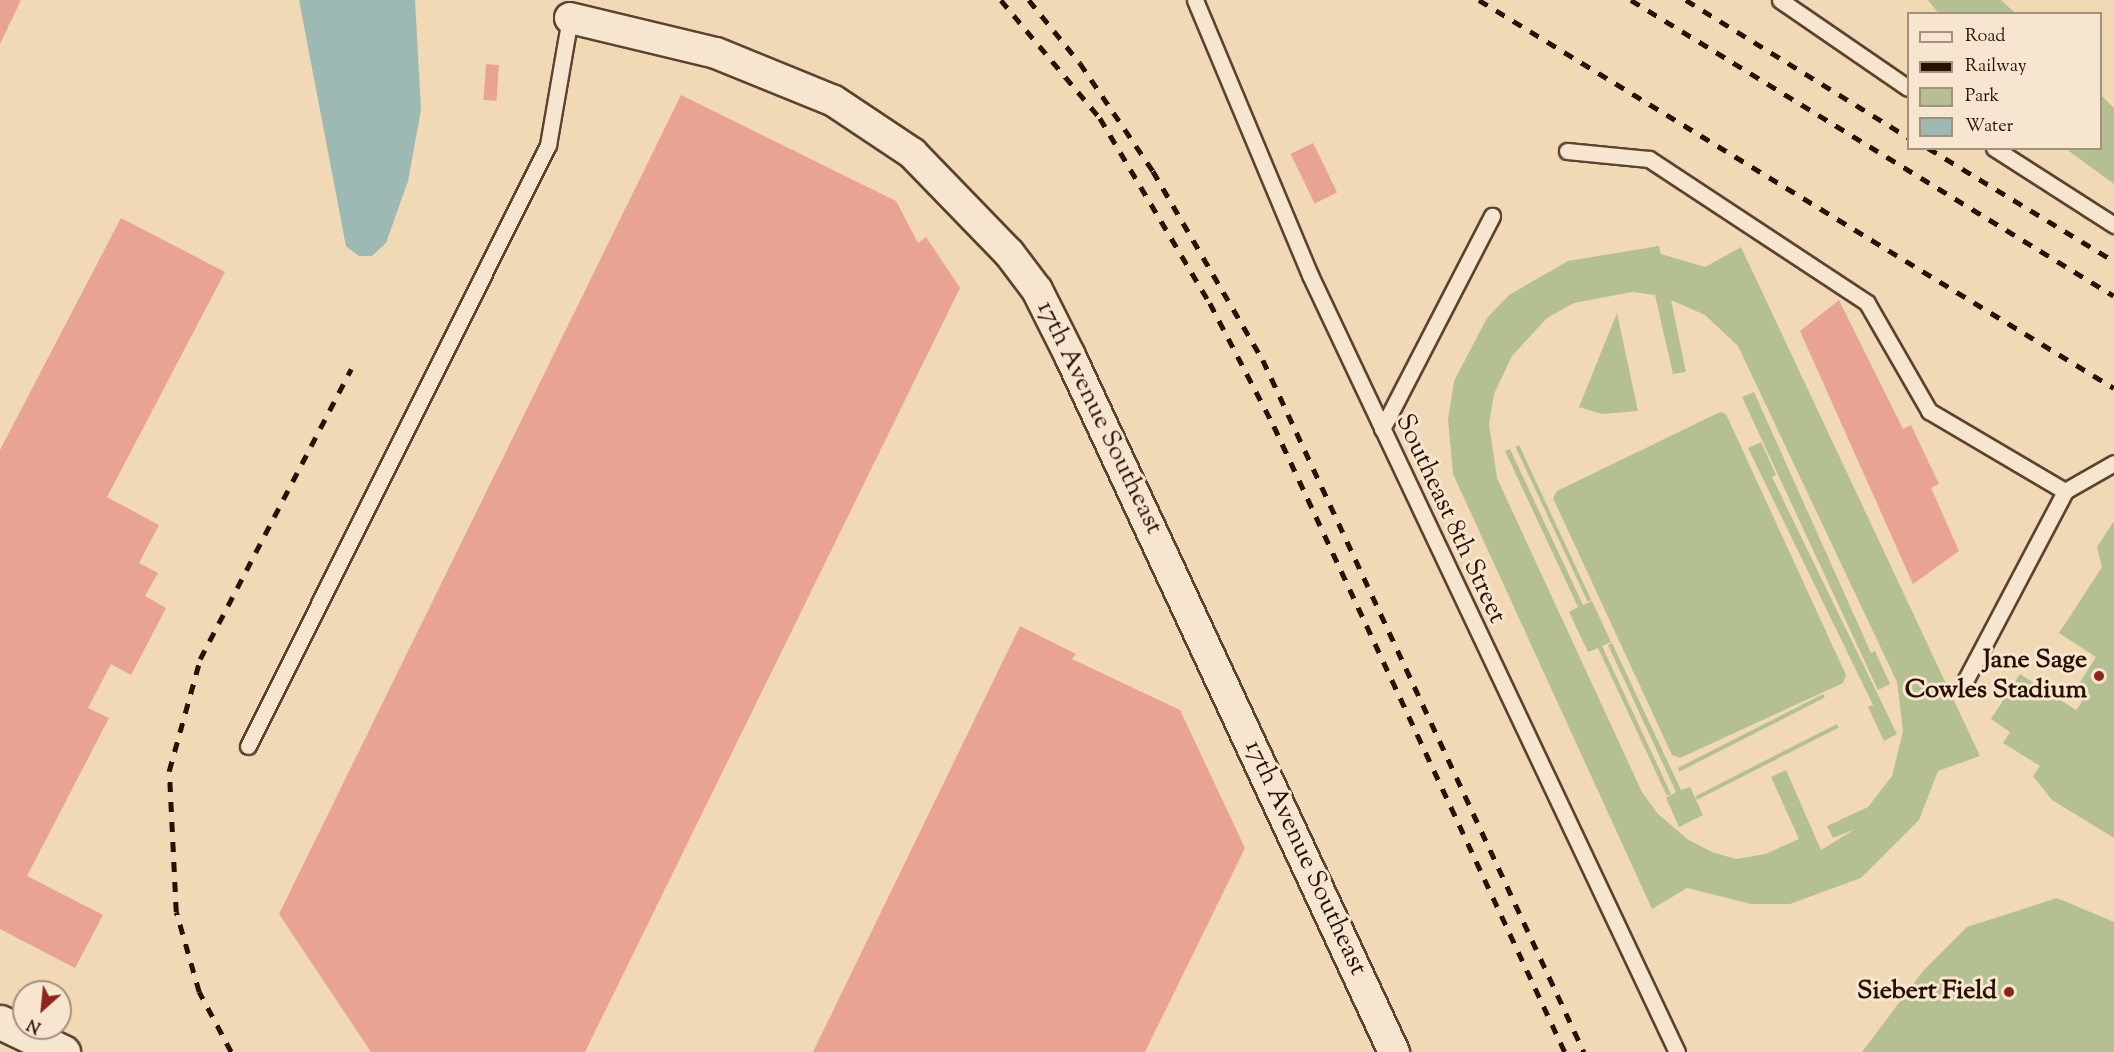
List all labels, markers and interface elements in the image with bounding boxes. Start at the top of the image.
legend [1907,12,2102,150]
text: Road [1965,24,2005,50]
text: Railway [1965,54,2027,80]
text: Park [1965,84,1999,110]
text: Water [1965,114,2013,140]
street label: 17th Avenue Southeast [1029,296,1169,540]
street label: Southeast 8th Street [1388,409,1512,629]
place label: Jane Sage Cowles Stadium [1905,645,2087,706]
marker: Jane Sage Cowles Stadium [2092,669,2106,683]
street label: 17th Avenue Southeast [1237,736,1373,980]
place label: Siebert Field [1857,976,1997,1008]
north arrow [12,980,72,1040]
marker: Siebert Field [2002,985,2016,999]
text: N [24,1012,45,1038]

